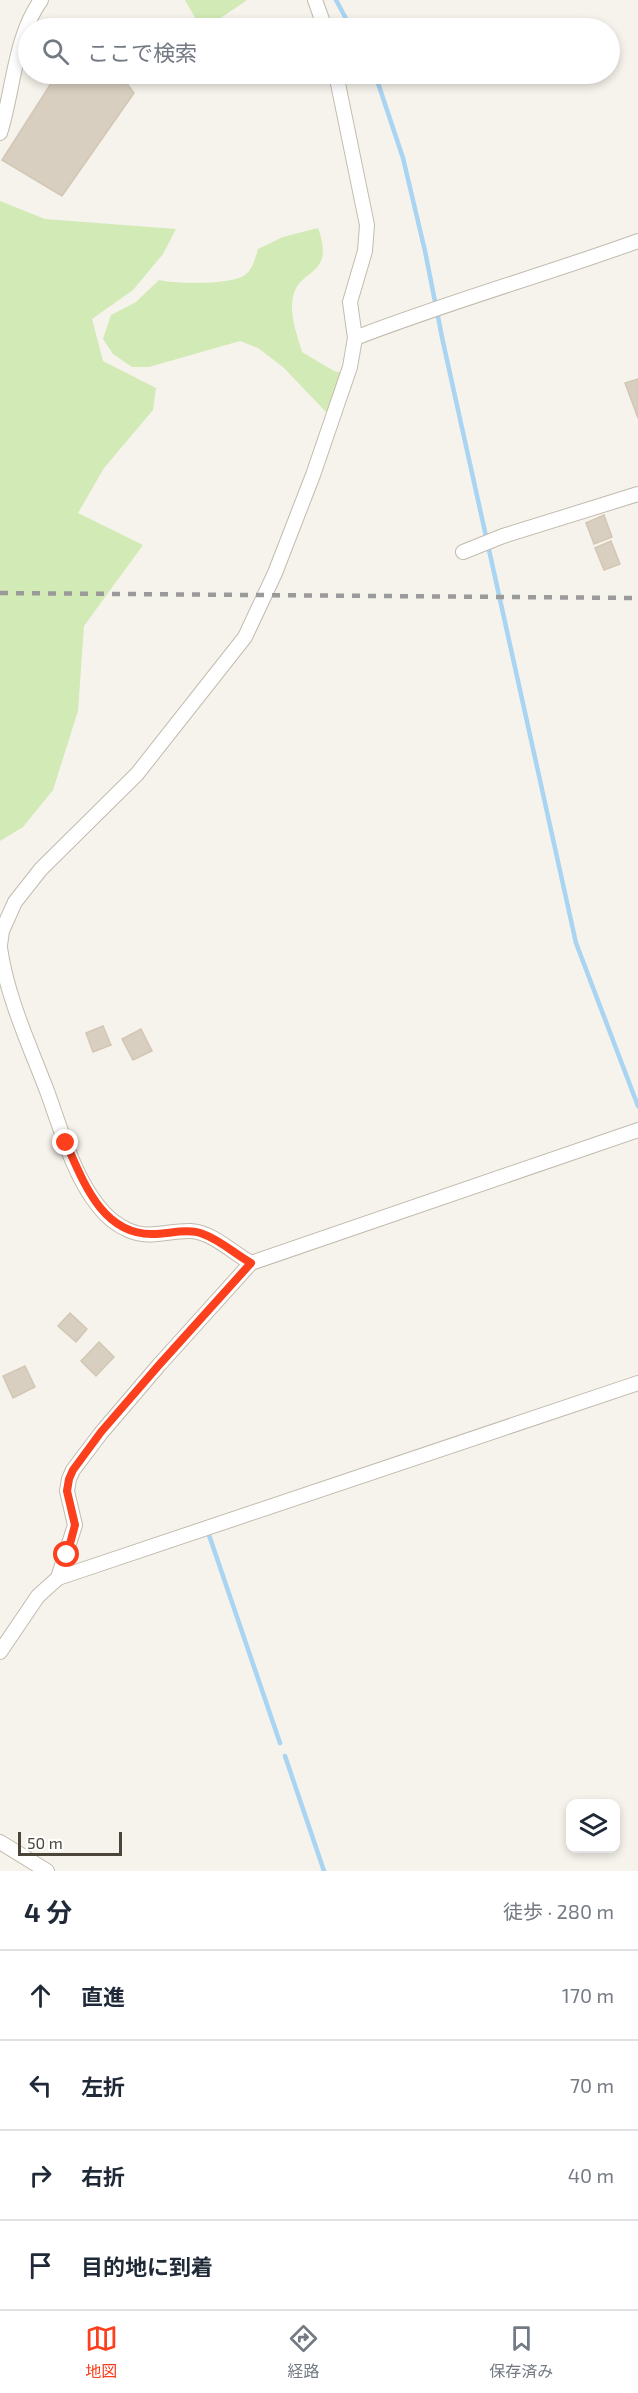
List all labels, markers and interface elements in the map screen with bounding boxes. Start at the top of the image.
search box [18,18,620,84]
icon: search [39,35,72,68]
text: ここで検索 [87,39,197,65]
route end [52,1129,78,1155]
route start [53,1541,79,1567]
map controls [566,1799,620,1853]
button: layers [566,1799,620,1853]
scale bar [18,1829,122,1856]
text: 50 m [27,1833,63,1852]
text: 4 分 [24,1896,72,1927]
text: 徒歩 · 280 m [503,1899,614,1923]
icon: ahead [24,1979,57,2012]
text: 直進 [81,1983,125,2009]
text: 170 m [562,1983,614,2007]
icon: left [24,2069,57,2102]
text: 左折 [81,2073,125,2099]
text: 70 m [570,2073,614,2097]
icon: right [24,2159,57,2192]
text: 右折 [81,2163,125,2189]
text: 40 m [568,2163,614,2187]
icon: arrive [24,2249,57,2282]
text: 目的地に到着 [81,2253,213,2279]
tab: 地図 [85,2322,118,2382]
tab: 経路 [287,2322,320,2382]
tab: 保存済み [489,2322,553,2382]

